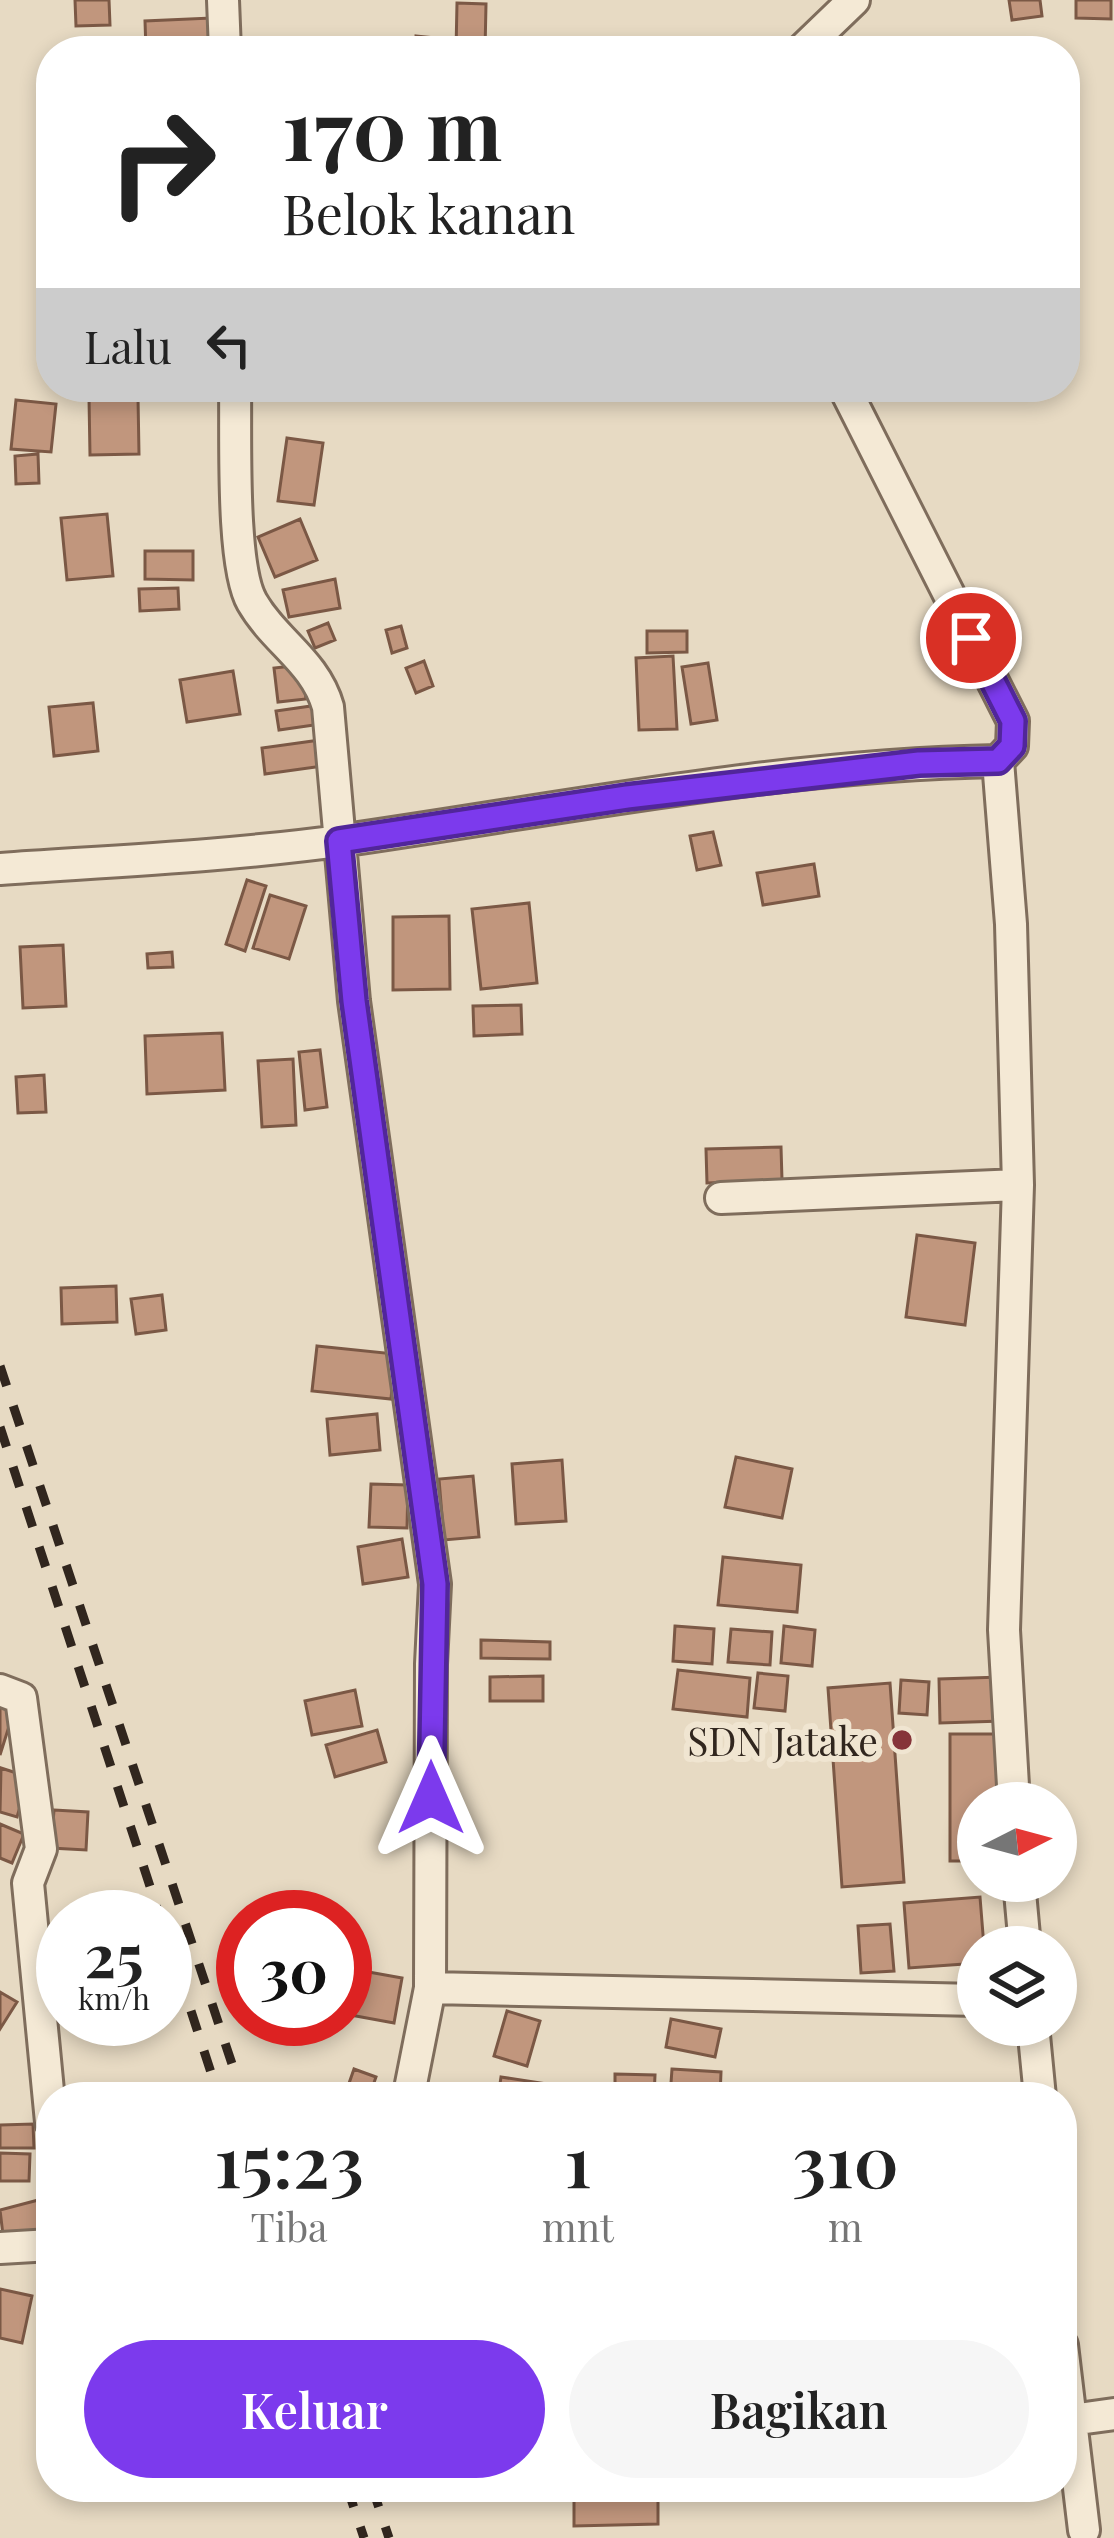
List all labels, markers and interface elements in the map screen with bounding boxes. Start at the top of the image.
text: 170 m [282,70,502,182]
icon: right [84,84,240,240]
text: Belok kanan [282,177,575,249]
icon: left [196,312,262,378]
text: Lalu [84,315,172,375]
pin [920,587,1022,689]
icon: arrive [938,605,1004,671]
place label: SDN Jatake [687,1714,878,1766]
marker: SDN Jatake [889,1727,915,1753]
position arrow [368,1735,494,1861]
north arrow [957,1782,1077,1902]
map controls [957,1782,1077,2046]
speed limit sign: 30 [216,1890,372,2046]
text: 25 [85,1913,143,1993]
button: layers [957,1926,1077,2046]
text: km/h [78,1978,150,2018]
text: 15:23 [214,2110,364,2206]
text: 1 [564,2110,592,2206]
text: 310 [792,2110,899,2206]
text: Tiba [251,2200,328,2252]
text: mnt [542,2200,614,2252]
text: m [828,2200,863,2252]
button: Keluar [84,2340,545,2478]
button: Bagikan [569,2340,1029,2478]

